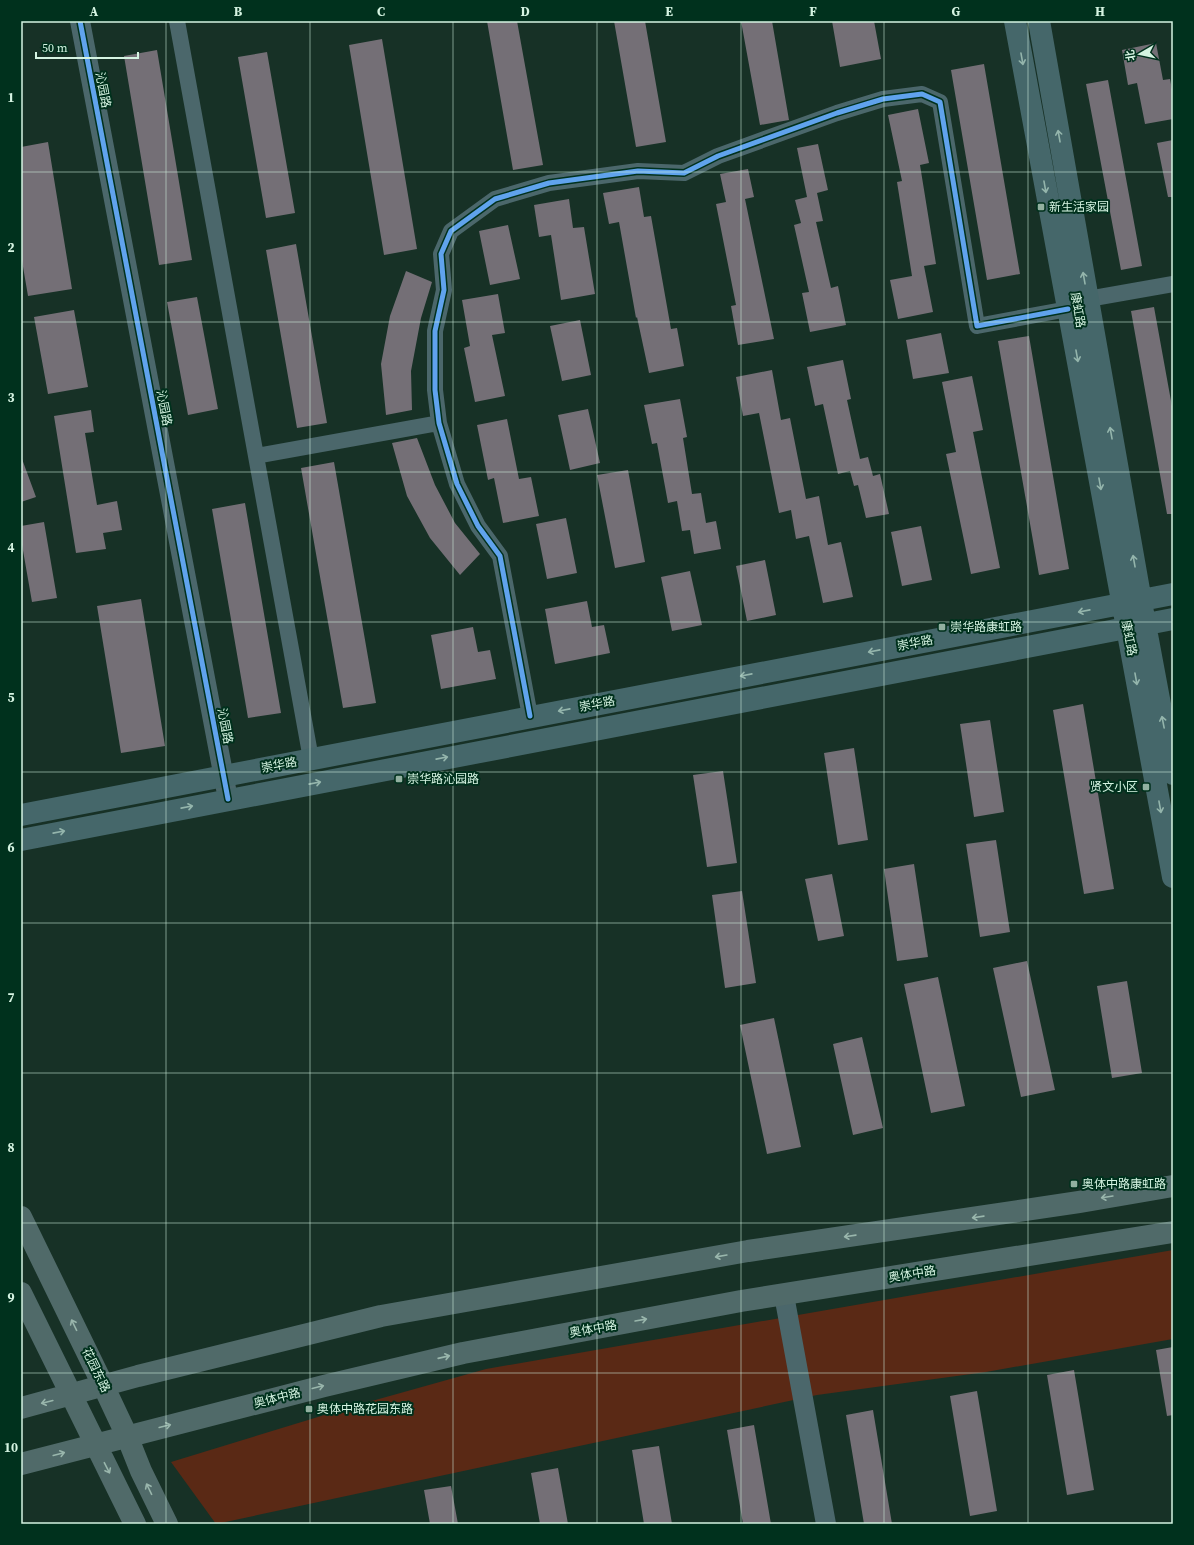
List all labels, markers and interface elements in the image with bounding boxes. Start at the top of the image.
text: A [90,3,99,20]
text: B [234,3,243,20]
text: C [377,3,385,20]
text: D [520,3,530,20]
text: E [665,3,673,20]
text: F [809,3,817,20]
text: G [952,3,961,20]
text: H [1095,3,1105,20]
scale bar [36,34,138,60]
north arrow [1120,34,1160,74]
text: 50 m [42,40,68,56]
text: 北 [1122,49,1139,62]
one-way arrow [1018,52,1026,65]
street label: 沁园路 [92,71,114,109]
text: 1 [7,89,15,106]
one-way arrow [1055,130,1063,143]
one-way arrow [1042,180,1050,193]
place label: 新生活家园 [1049,199,1109,215]
marker: 新生活家园 [1036,202,1046,212]
text: 2 [7,239,15,256]
one-way arrow [1080,271,1088,284]
street label: 康虹路 [1067,291,1089,329]
one-way arrow [1073,349,1081,362]
text: 3 [7,389,15,406]
street label: 沁园路 [153,389,175,427]
one-way arrow [1107,427,1115,440]
one-way arrow [1097,477,1105,490]
text: 4 [7,539,15,556]
one-way arrow [1130,555,1138,568]
one-way arrow [1078,607,1091,615]
place label: 崇华路康虹路 [950,619,1022,635]
street label: 康虹路 [1118,619,1140,657]
marker: 崇华路康虹路 [937,622,947,632]
street label: 崇华路 [896,632,934,654]
one-way arrow [868,647,881,655]
one-way arrow [740,671,753,679]
one-way arrow [1133,672,1141,685]
text: 5 [7,689,15,706]
street label: 崇华路 [578,693,616,715]
one-way arrow [557,706,570,714]
street label: 沁园路 [214,707,236,745]
one-way arrow [1159,715,1167,728]
street label: 崇华路 [260,754,298,776]
one-way arrow [435,754,448,762]
place label: 崇华路沁园路 [407,771,479,787]
marker: 崇华路沁园路 [394,774,404,784]
one-way arrow [308,778,321,786]
place label: 贤文小区 [1090,779,1138,795]
marker: 贤文小区 [1141,782,1151,792]
one-way arrow [1156,800,1164,813]
one-way arrow [180,803,193,811]
one-way arrow [52,828,65,836]
text: 6 [7,839,15,856]
text: 7 [7,989,15,1006]
text: 8 [7,1139,15,1156]
place label: 奥体中路康虹路 [1082,1176,1166,1192]
marker: 奥体中路康虹路 [1069,1179,1079,1189]
one-way arrow [1101,1194,1114,1202]
one-way arrow [972,1213,985,1221]
one-way arrow [844,1232,857,1240]
one-way arrow [715,1252,728,1260]
street label: 奥体中路 [887,1262,937,1286]
text: 9 [7,1289,15,1306]
one-way arrow [634,1316,647,1324]
street label: 奥体中路 [568,1317,618,1341]
one-way arrow [70,1320,77,1332]
street label: 花园东路 [78,1345,114,1395]
one-way arrow [438,1353,451,1361]
one-way arrow [311,1383,324,1391]
street label: 奥体中路 [252,1384,302,1412]
one-way arrow [40,1398,53,1406]
place label: 奥体中路花园东路 [317,1401,413,1417]
marker: 奥体中路花园东路 [304,1404,314,1414]
one-way arrow [158,1422,171,1430]
text: 10 [4,1439,18,1456]
one-way arrow [52,1450,65,1457]
one-way arrow [104,1462,111,1474]
one-way arrow [145,1483,153,1495]

